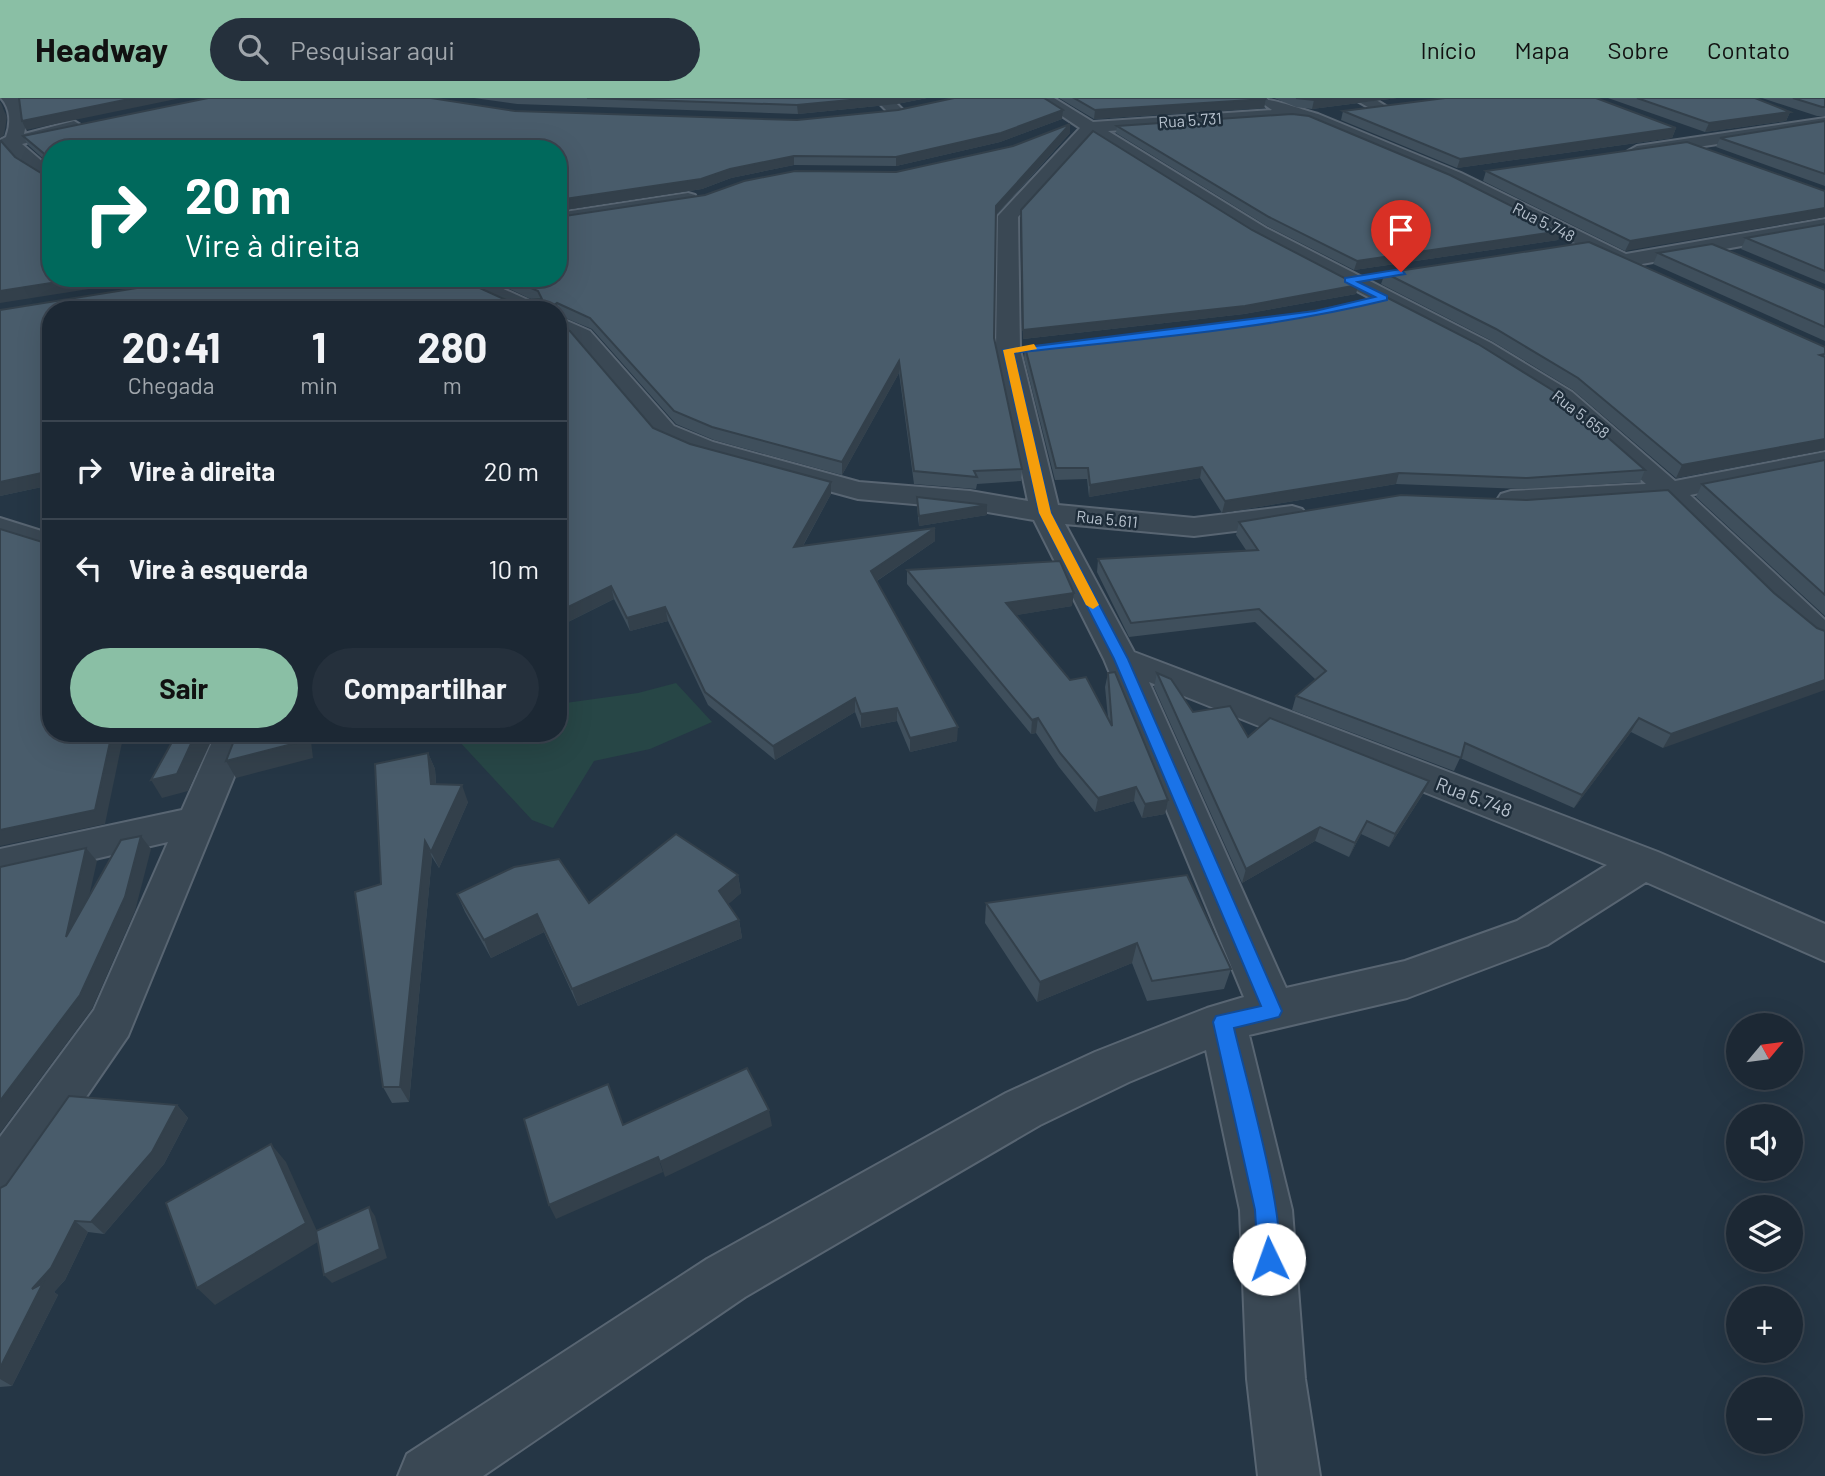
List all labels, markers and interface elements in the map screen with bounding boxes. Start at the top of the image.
search box [210,18,700,81]
text: Headway [35,29,168,69]
icon: search [234,30,272,68]
text: Pesquisar aqui [290,34,455,65]
text: Início [1421,35,1477,64]
text: Mapa [1515,35,1569,64]
text: Sobre [1607,35,1669,64]
text: Contato [1707,35,1790,64]
street label: Rua 5.731 [1158,108,1222,131]
text: 20 m [185,165,291,224]
icon: right [70,168,161,259]
street label: Rua 5.748 [1510,198,1578,245]
pin [1371,200,1431,272]
icon: arrive [1382,211,1420,249]
text: Vire à direita [185,225,360,263]
text: 20:41 [122,321,221,371]
text: 1 [311,321,326,371]
text: 280 [417,321,487,371]
text: Chegada [128,371,215,399]
text: min [300,371,338,399]
text: m [443,371,462,399]
street label: Rua 5.658 [1549,385,1614,442]
icon: right [70,451,108,489]
text: Vire à direita [129,455,275,486]
text: 20 m [484,455,539,486]
street label: Rua 5.611 [1075,506,1139,531]
icon: left [70,549,108,587]
text: Vire à esquerda [129,553,308,584]
text: 10 m [489,553,539,584]
button: Sair [70,648,298,728]
button: Compartilhar [312,648,539,728]
street label: Rua 5.748 [1433,772,1516,822]
north arrow [1726,1013,1802,1090]
map controls [1726,1013,1803,1454]
button: sound [1726,1104,1803,1181]
button: layers [1726,1195,1803,1272]
position arrow [1232,1222,1306,1296]
button: + [1726,1286,1803,1363]
button: − [1726,1377,1803,1454]

